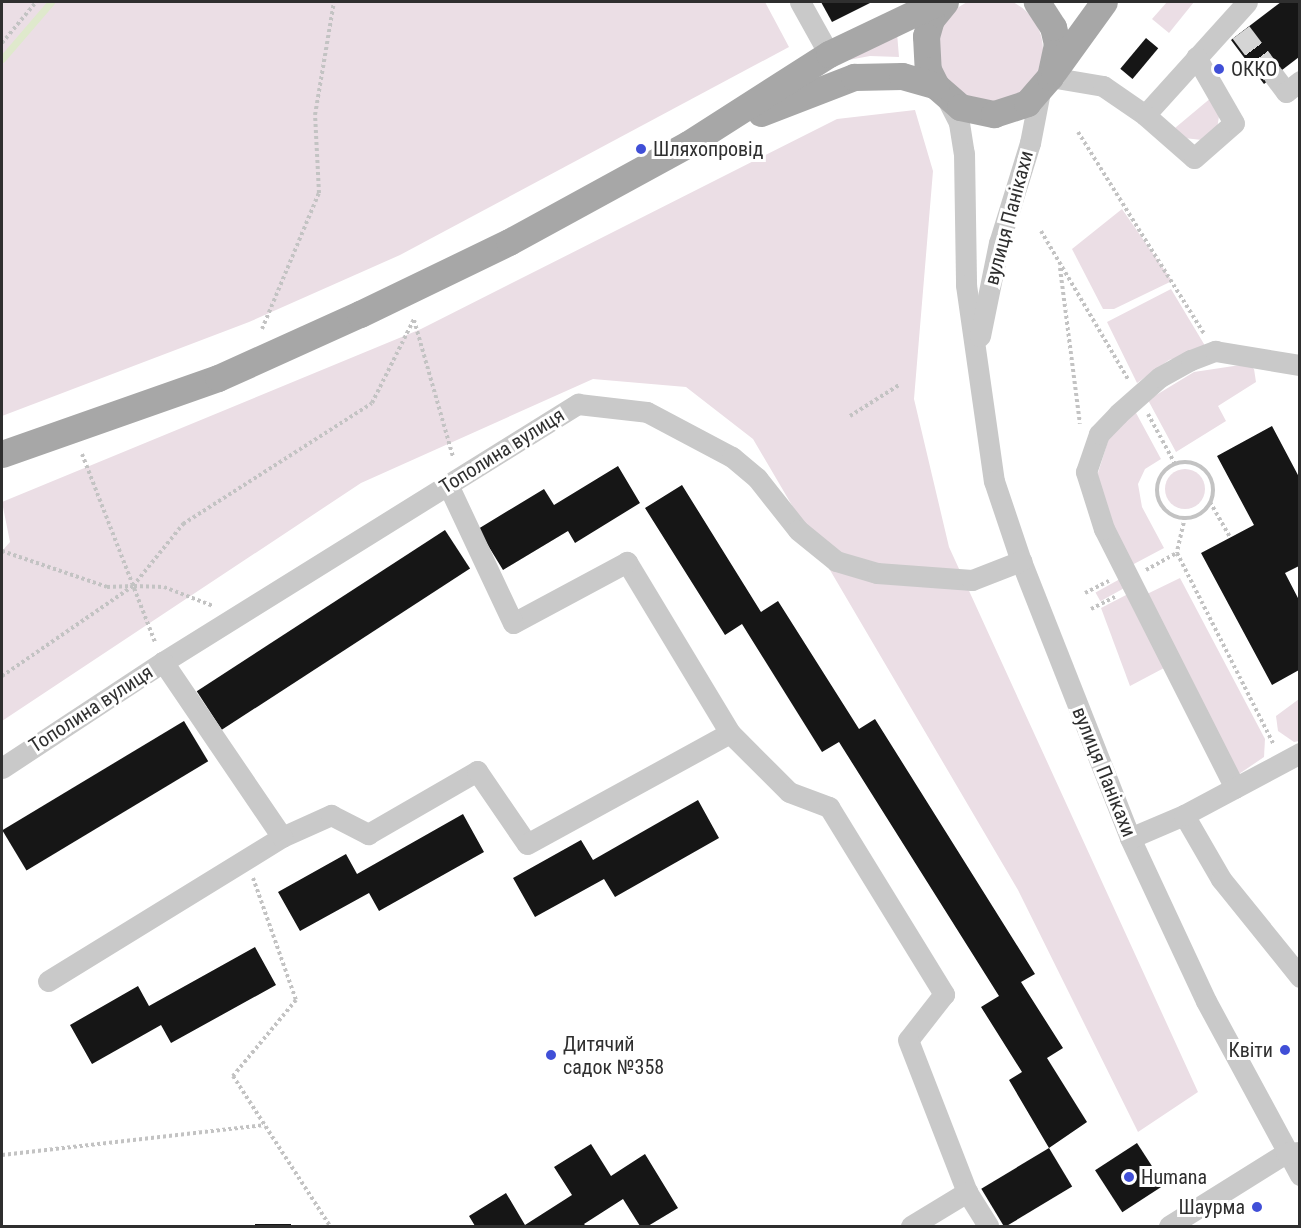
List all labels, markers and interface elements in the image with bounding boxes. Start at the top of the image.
place label: ОККО [1231,57,1277,81]
marker: ОККО [1212,62,1226,76]
place label: Шляхопровід [653,137,763,161]
marker: Шляхопровід [634,142,648,156]
street label: вулиця Панікахи [980,148,1038,288]
street label: Тополина вулиця [435,403,569,499]
street label: Тополина вулиця [25,660,157,758]
street label: вулиця Панікахи [1067,704,1141,840]
place label: Дитячий садок №358 [563,1032,664,1079]
place label: Квіти [1228,1038,1273,1062]
marker: Квіти [1278,1043,1292,1057]
marker: Дитячий садок №358 [544,1048,558,1062]
place label: Humana [1141,1165,1207,1189]
marker: Humana [1122,1170,1136,1184]
place label: Шаурма [1179,1195,1245,1219]
marker: Шаурма [1250,1200,1264,1214]

